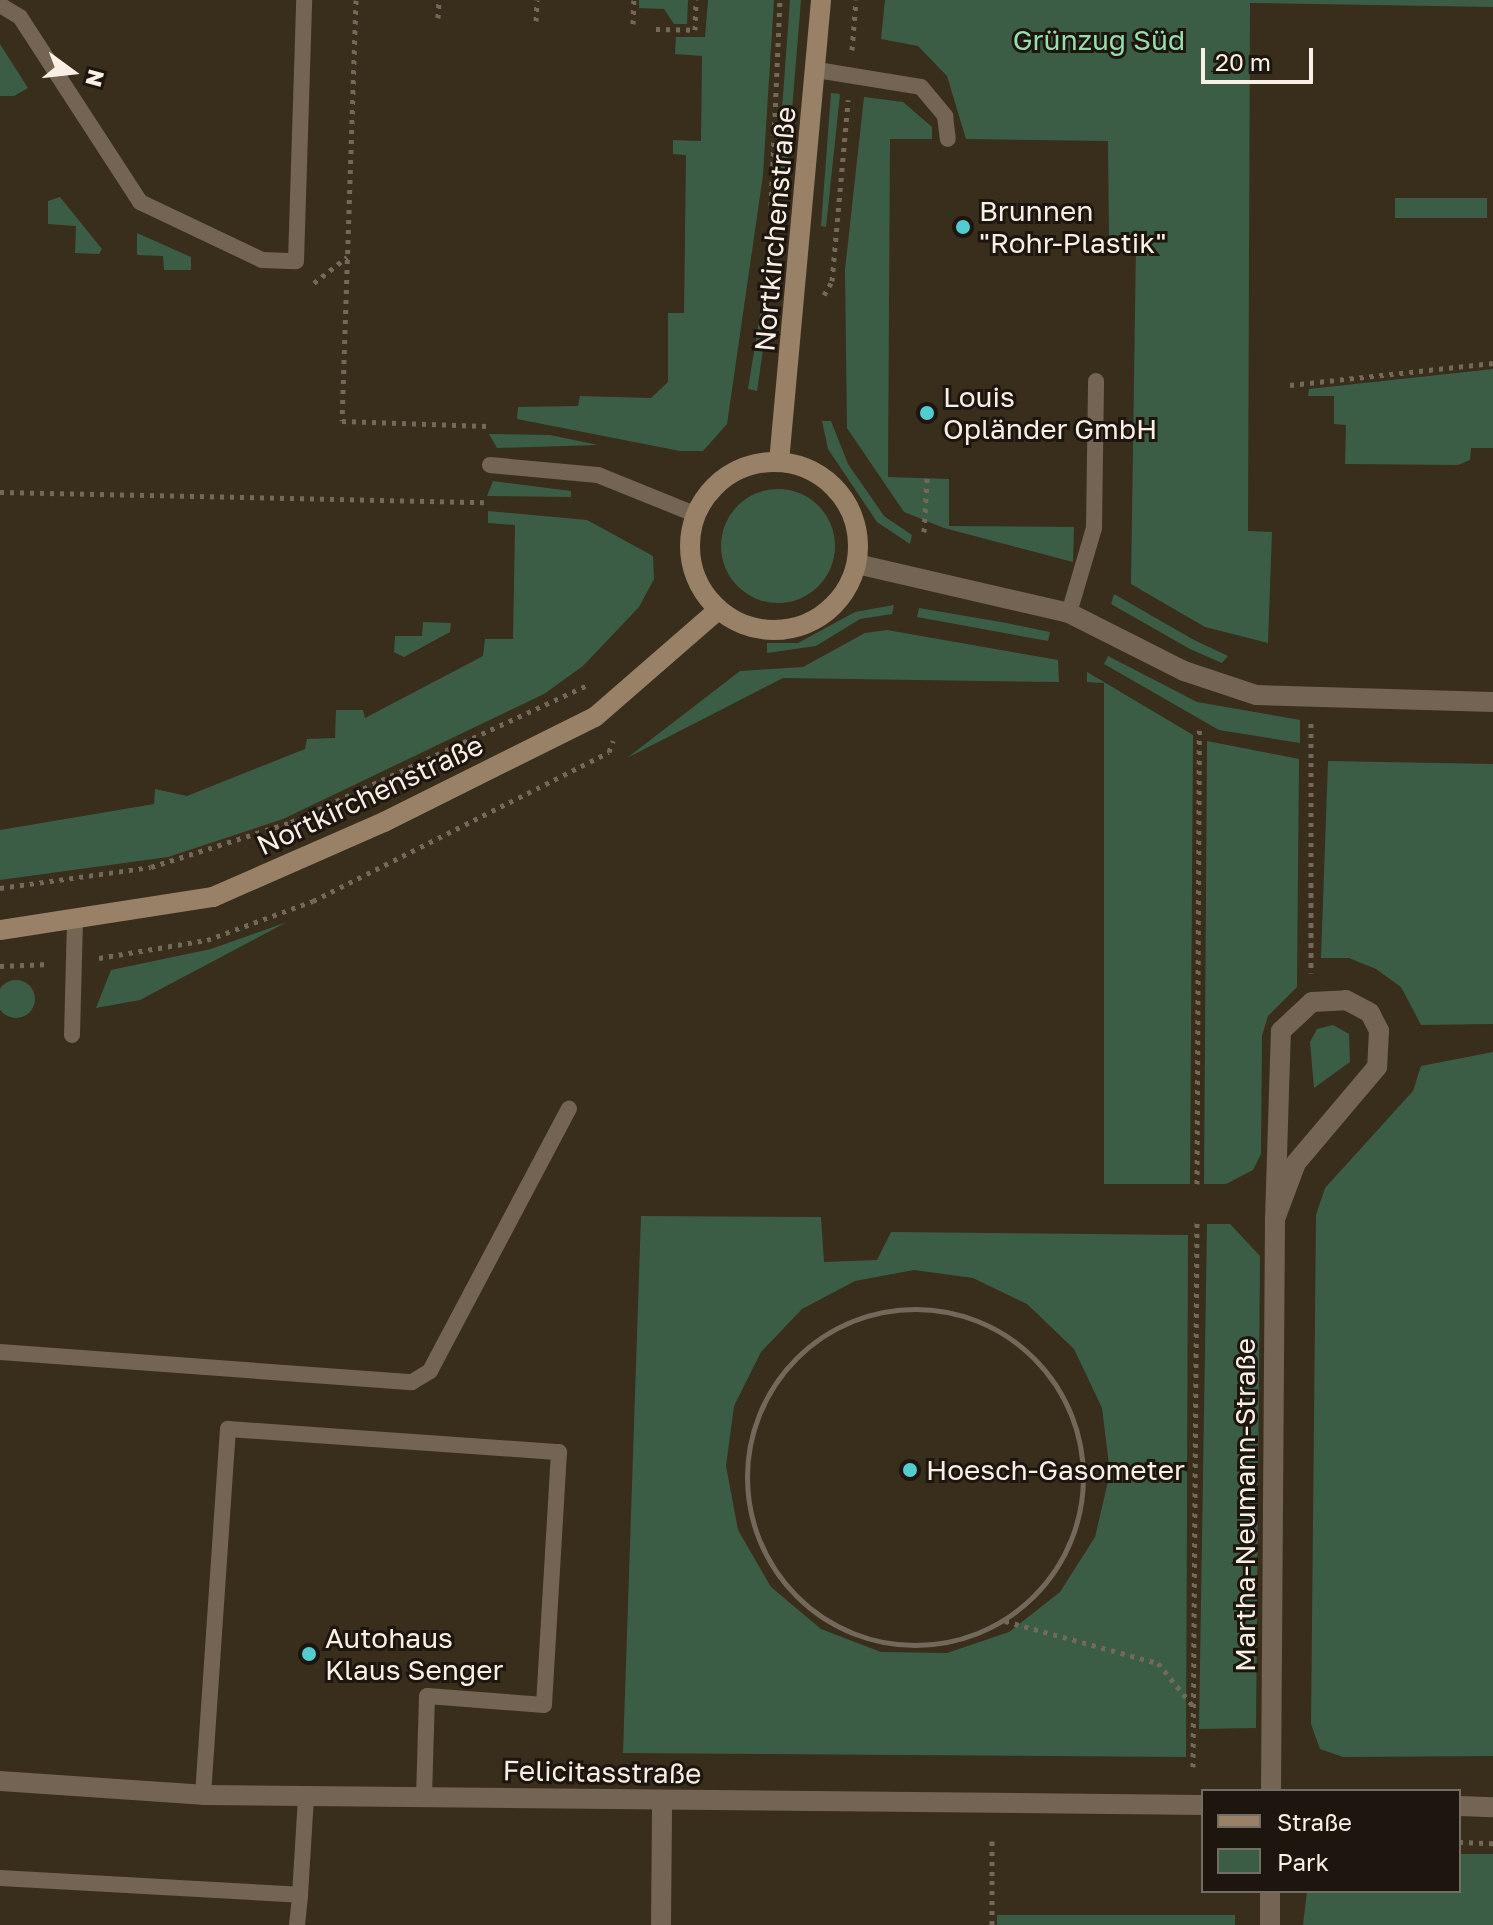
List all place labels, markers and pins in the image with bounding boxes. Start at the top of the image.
place label: Brunnen "Rohr-Plastik" [979,194,1167,260]
marker: Brunnen "Rohr-Plastik" [954,218,972,236]
place label: Louis Opländer GmbH [943,380,1157,446]
marker: Louis Opländer GmbH [918,404,936,422]
place label: Hoesch-Gasometer [926,1453,1185,1487]
marker: Hoesch-Gasometer [901,1461,919,1479]
place label: Autohaus Klaus Senger [325,1621,503,1687]
marker: Autohaus Klaus Senger [300,1645,318,1663]

